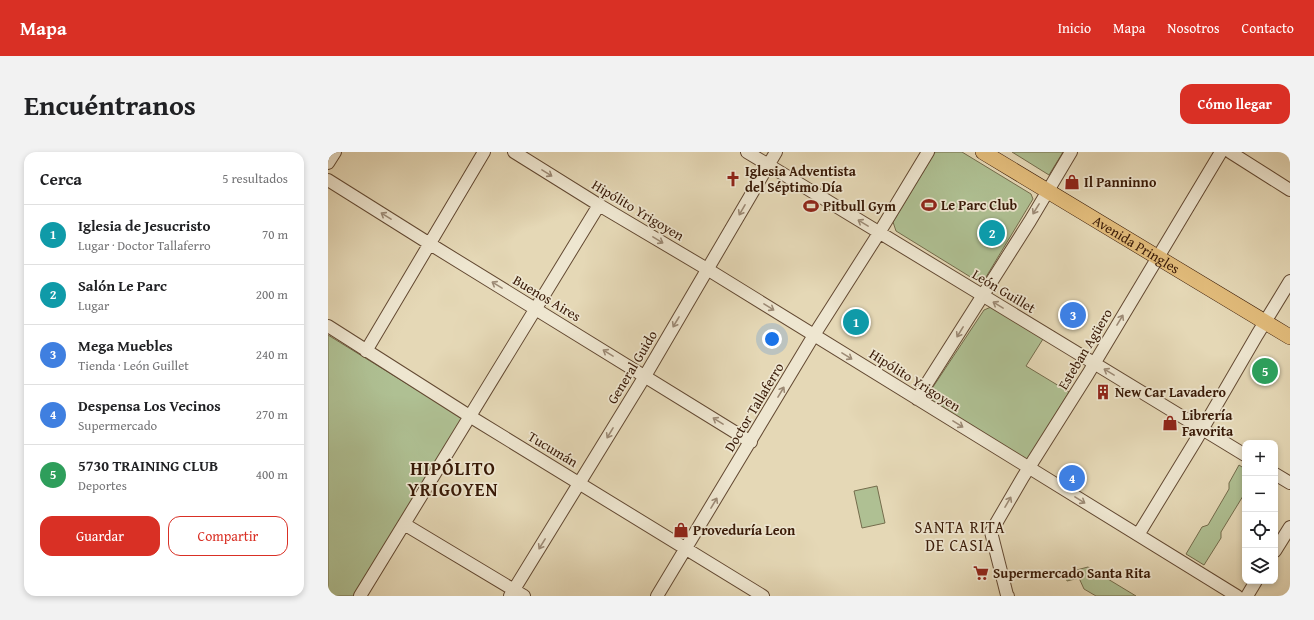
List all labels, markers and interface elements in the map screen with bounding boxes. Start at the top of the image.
text: Mapa [20,14,67,42]
text: Inicio [1058,18,1091,38]
text: Mapa [1113,18,1145,38]
text: Nosotros [1167,18,1220,38]
text: Contacto [1242,18,1294,38]
text: Encuéntranos [24,84,196,125]
button: Cómo llegar [1180,84,1290,124]
place label: Iglesia Adventista del Séptimo Día [745,161,857,197]
text: Cerca [40,166,82,191]
text: 5 resultados [222,169,288,188]
one-way arrow [541,169,553,177]
church icon: Iglesia Adventista del Séptimo Día [724,170,742,188]
place label: Il Panninno [1084,172,1157,192]
shop icon: Il Panninno [1063,173,1081,191]
street label: Hipólito Yrigoyen [588,175,688,245]
place label: Le Parc Club [941,195,1018,215]
place label: Pitbull Gym [823,196,896,216]
sports icon: Le Parc Club [920,196,938,214]
sports icon: Pitbull Gym [802,197,820,215]
one-way arrow [1032,203,1040,215]
one-way arrow [738,204,746,216]
street label: Avenida Pringles [1089,210,1184,278]
one-way arrow [380,212,392,220]
text: Iglesia de Jesucristo [78,215,211,236]
pin: 2 [979,218,1005,248]
one-way arrow [857,219,869,227]
text: 1 [50,225,56,244]
text: 70 m [262,225,288,244]
text: Lugar · Doctor Tallaferro [78,236,211,255]
one-way arrow [652,237,664,245]
street label: León Guillet [969,264,1039,318]
street label: Buenos Aires [509,270,585,326]
text: Salón Le Parc [78,275,167,296]
one-way arrow [491,280,503,288]
text: 2 [50,285,56,304]
text: 200 m [256,285,288,304]
text: Lugar [78,296,109,315]
pin: 3 [1060,300,1086,330]
one-way arrow [992,301,1004,309]
one-way arrow [763,304,775,312]
street label: Esteban Agüero [1053,305,1117,393]
pin: 1 [843,307,869,337]
one-way arrow [1117,314,1125,326]
one-way arrow [672,316,680,328]
street label: General Guido [602,326,662,408]
one-way arrow [956,326,964,337]
your location [762,329,782,349]
text: Mega Muebles [78,335,173,356]
street label: Hipólito Yrigoyen [865,344,965,416]
text: 3 [50,345,56,364]
text: 240 m [256,345,288,364]
one-way arrow [602,348,614,356]
one-way arrow [842,351,853,360]
text: Tienda · León Guillet [78,356,189,375]
pin: 5 [1252,356,1278,386]
street label: Doctor Tallaferro [719,359,789,455]
one-way arrow [1103,368,1115,376]
place label: New Car Lavadero [1115,382,1226,402]
building icon: New Car Lavadero [1094,383,1112,401]
one-way arrow [777,387,785,398]
text: Despensa Los Vecinos [78,395,221,416]
text: 4 [50,405,56,424]
text: 270 m [256,405,288,424]
place label: Librería Favorita [1182,405,1234,441]
shop icon: Librería Favorita [1161,414,1179,432]
text: Supermercado [78,416,157,435]
one-way arrow [713,417,724,425]
one-way arrow [952,421,964,429]
street label: Tucumán [524,426,582,472]
one-way arrow [605,427,613,439]
map controls [1242,440,1278,584]
button: + [1242,440,1278,476]
text: 5730 TRAINING CLUB [78,455,218,476]
district label: HIPÓLITO YRIGOYEN [408,455,498,503]
pin: 4 [1059,463,1085,493]
text: 5 [50,465,56,484]
text: 400 m [256,465,288,484]
text: Deportes [78,476,127,495]
button: − [1242,476,1278,512]
one-way arrow [1005,496,1013,508]
one-way arrow [1074,496,1085,504]
one-way arrow [710,498,718,509]
button: locate [1242,512,1278,548]
district label: SANTA RITA DE CASIA [914,515,1006,557]
button: Guardar [40,516,160,556]
button: Compartir [168,516,288,556]
place label: Proveduría Leon [693,520,796,540]
shop icon: Proveduría Leon [672,521,690,539]
one-way arrow [537,538,545,550]
button: layers [1242,548,1278,584]
place label: Supermercado Santa Rita [993,563,1152,583]
supermarket icon: Supermercado Santa Rita [972,564,990,582]

